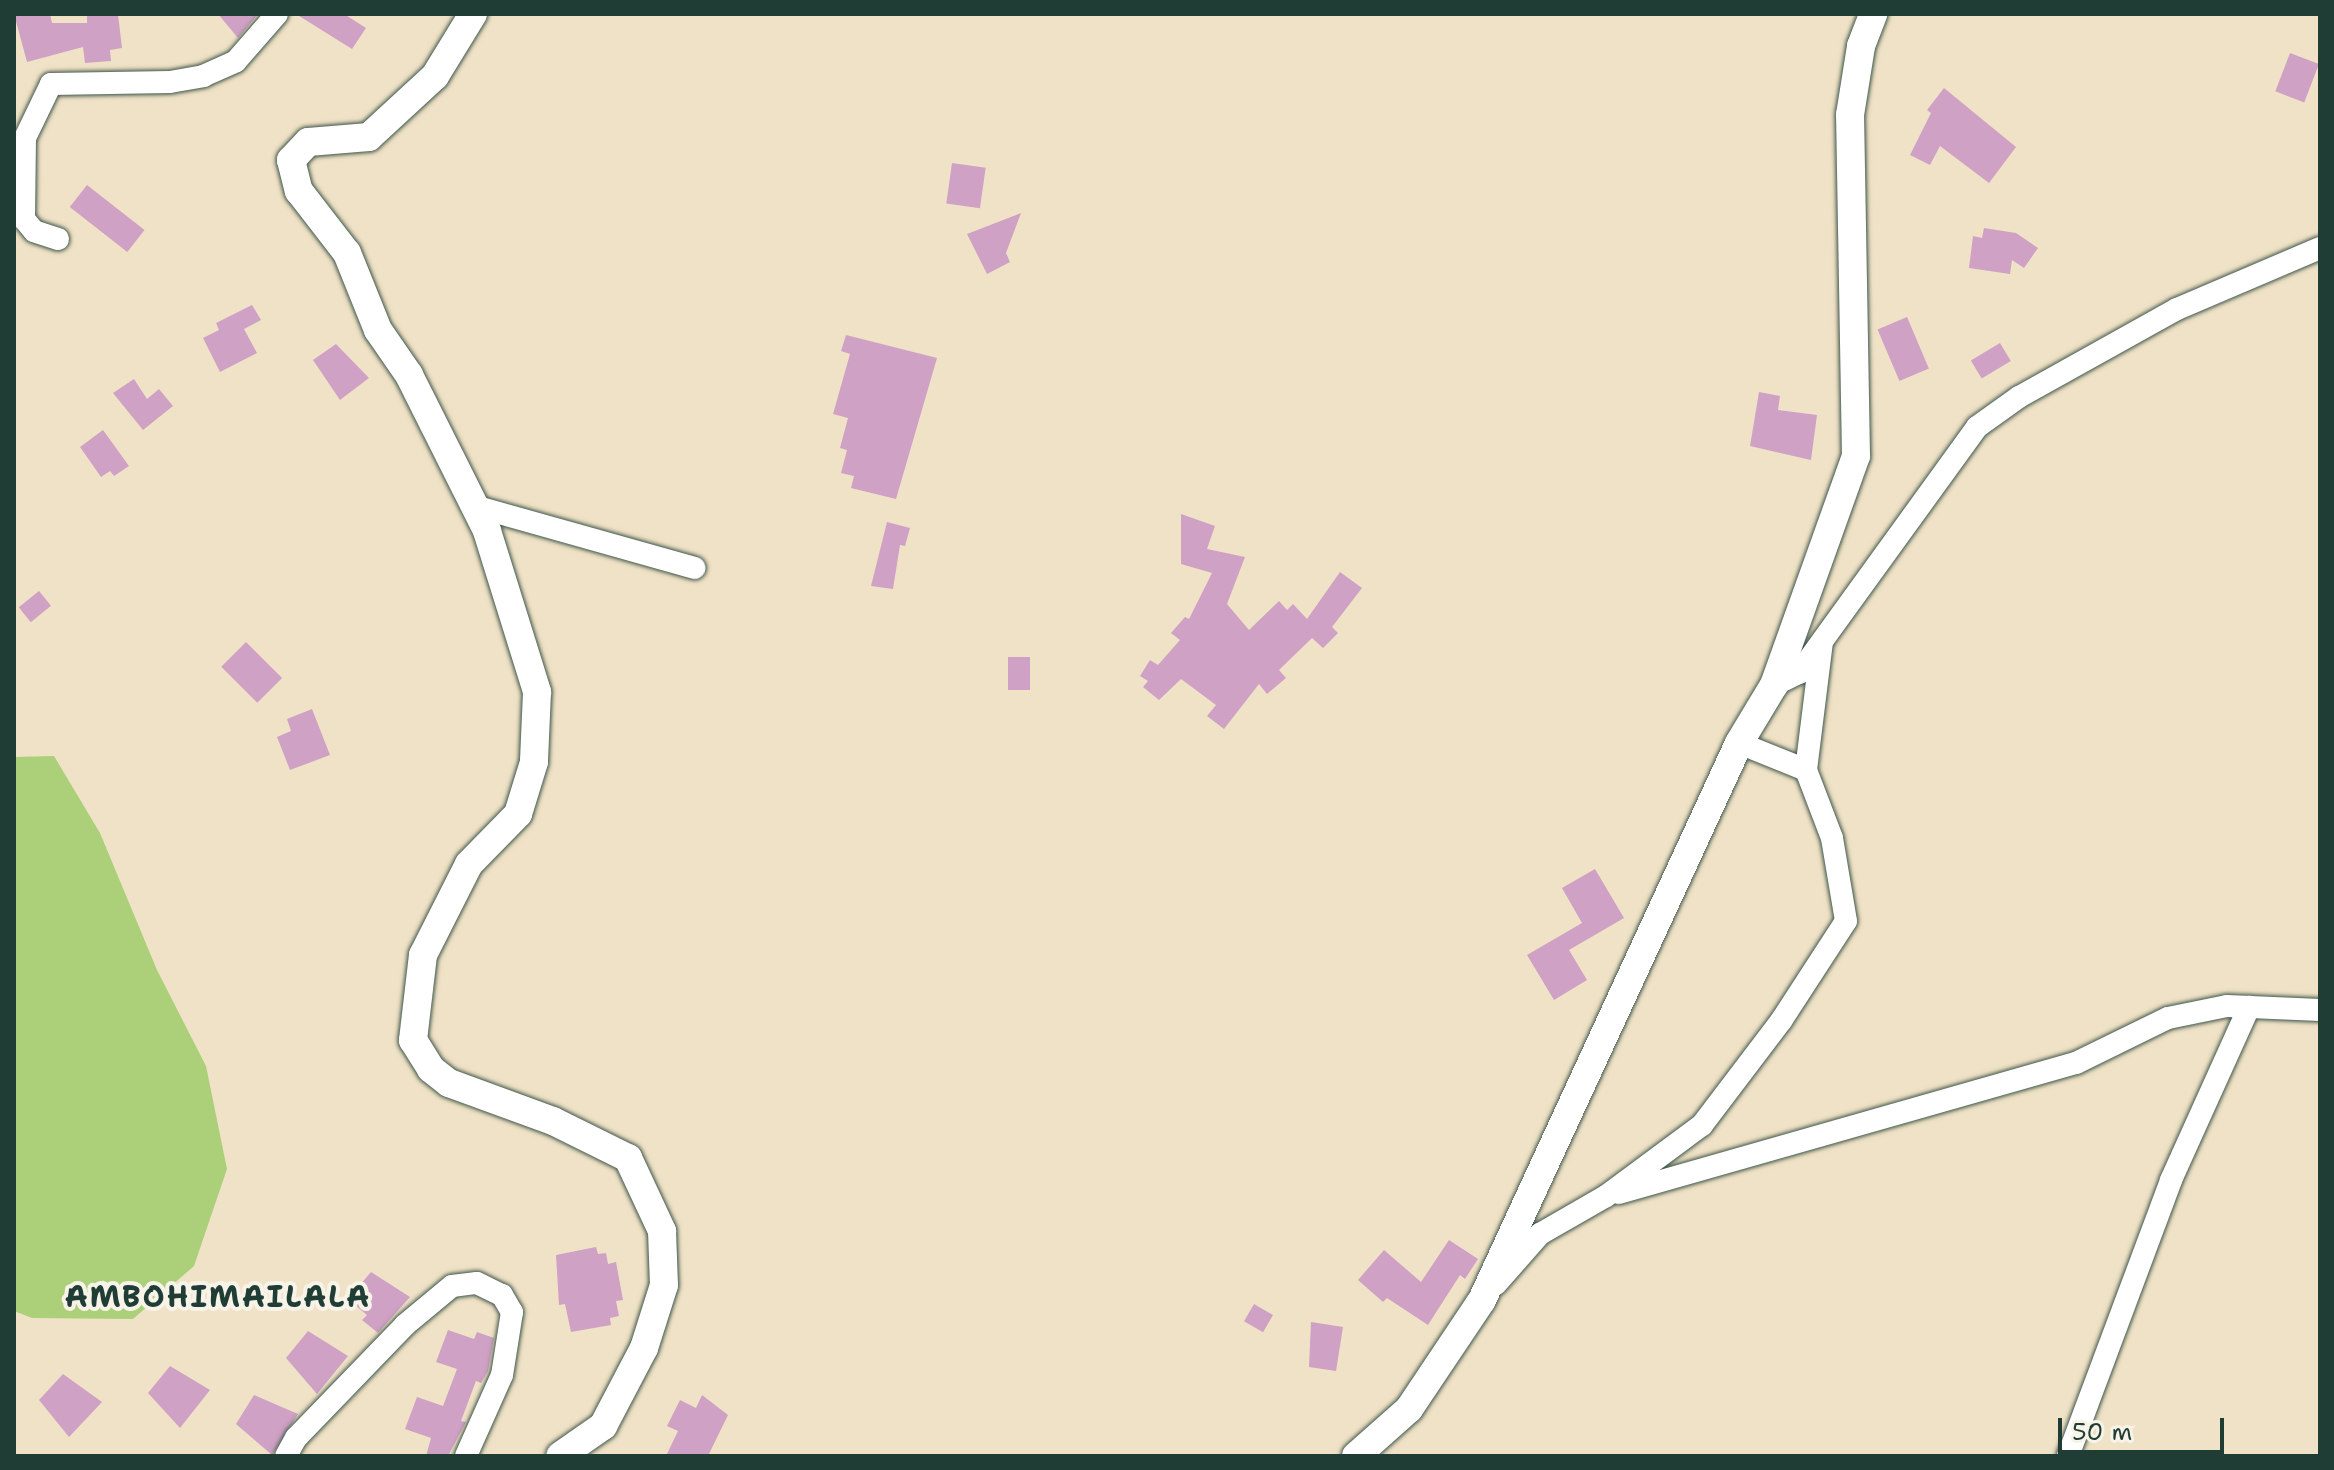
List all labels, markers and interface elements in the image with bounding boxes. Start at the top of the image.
district label: AMBOHIMAILALA [65,1279,371,1315]
scale bar [2062,1402,2228,1452]
text: 50 m [2072,1416,2132,1448]

